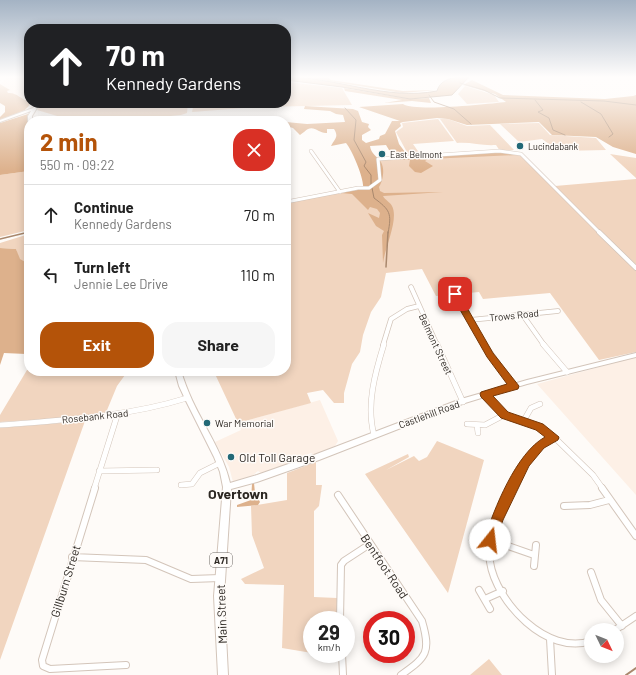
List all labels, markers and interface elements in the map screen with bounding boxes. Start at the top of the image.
text: 70 m [106,38,165,72]
icon: ahead [40,40,92,92]
text: Kennedy Gardens [106,72,241,94]
text: 2 min [40,127,98,156]
button: close [233,129,275,171]
marker: Lucindabank [515,141,525,151]
place label: Lucindabank [528,141,579,152]
marker: East Belmont [377,149,387,159]
place label: East Belmont [390,149,442,160]
text: 550 m · 09:22 [40,157,114,173]
text: Continue [74,198,134,216]
icon: ahead [40,204,62,226]
text: 70 m [244,206,275,224]
text: Kennedy Gardens [74,216,172,232]
text: Turn left [74,258,130,276]
icon: left [40,264,62,286]
text: 110 m [241,266,275,284]
text: Jennie Lee Drive [74,276,168,292]
pin [438,277,472,311]
icon: arrive [444,283,466,305]
street label: Trows Road [489,306,539,324]
street label: Belmont Street [417,312,456,377]
button: Exit [40,322,154,368]
button: Share [162,322,275,368]
street label: Castlehill Road [397,397,461,431]
street label: Rosebank Road [61,407,129,425]
place label: War Memorial [215,417,274,429]
marker: War Memorial [202,418,212,428]
place label: Old Toll Garage [239,450,315,464]
marker: Old Toll Garage [226,452,236,462]
district label: Overtown [208,485,268,502]
position arrow [469,519,511,561]
street label: Bentfoot Road [358,531,412,601]
street label: Gillburn Street [47,543,83,619]
road number: A71 [210,553,232,567]
street label: Main Street [213,584,229,644]
speed limit sign: 30 [363,611,415,663]
text: 29 [318,620,340,644]
north arrow [584,623,624,663]
map controls [584,623,624,663]
text: km/h [318,641,340,653]

